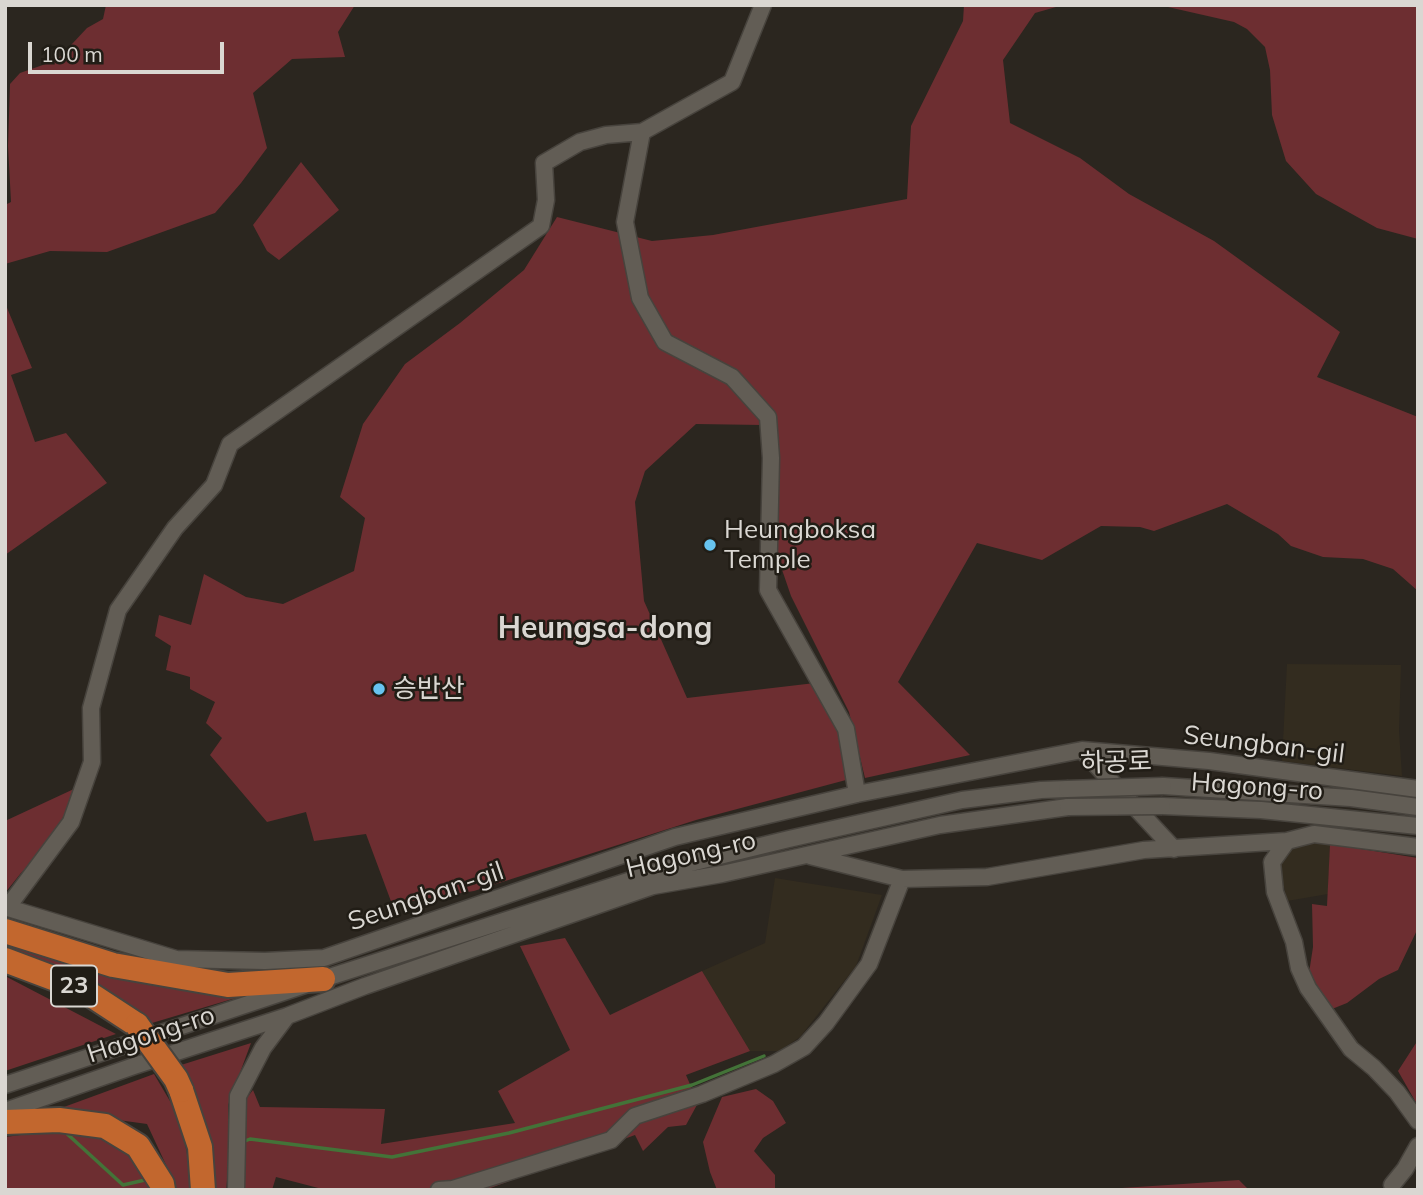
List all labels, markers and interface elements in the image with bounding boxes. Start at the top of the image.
scale bar [32,28,228,72]
text: 100 m [41,41,103,67]
place label: Heungboksa Temple [724,514,876,576]
marker: Heungboksa Temple [702,537,718,553]
district label: Heungsa-dong [498,611,712,647]
place label: 승반산 [393,673,465,705]
marker: 승반산 [371,681,387,697]
street label: Seungban-gil [1182,720,1346,770]
street label: 하공로 [1080,746,1152,780]
street label: Hagong-ro [1190,767,1324,807]
street label: Hagong-ro [623,825,759,885]
street label: Seungban-gil [344,856,508,938]
road number: 23 [51,966,97,1006]
street label: Hagong-ro [83,1000,219,1070]

